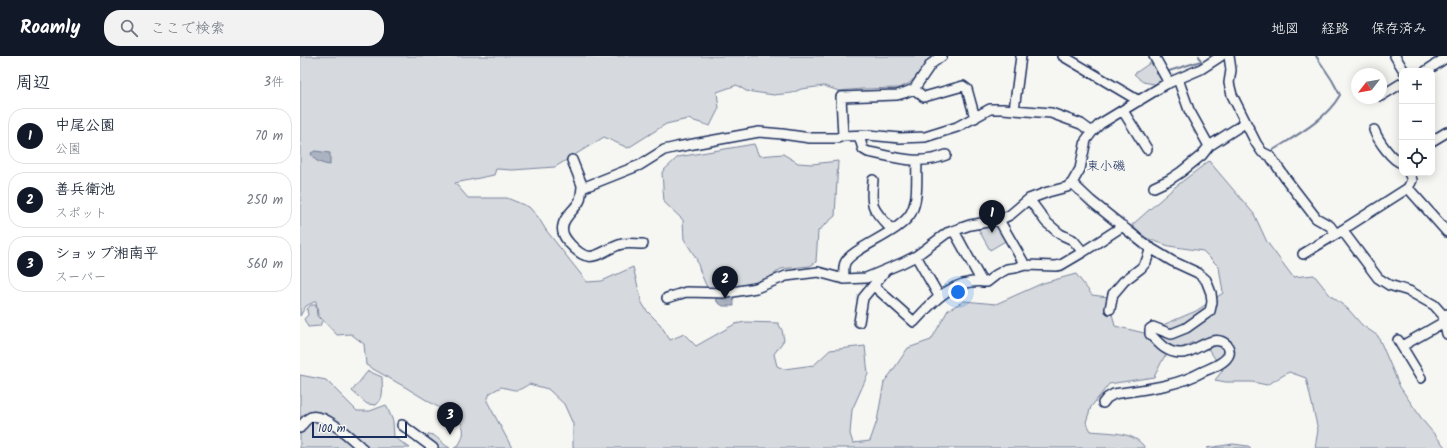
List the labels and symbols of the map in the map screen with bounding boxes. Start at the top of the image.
north arrow [1351,68,1387,104]
district label: 東小磯 [1086,156,1126,177]
pin: 1 [979,200,1005,233]
pin: 2 [712,266,738,299]
your location [948,282,968,302]
pin: 3 [437,402,463,435]
scale bar [312,420,407,439]

